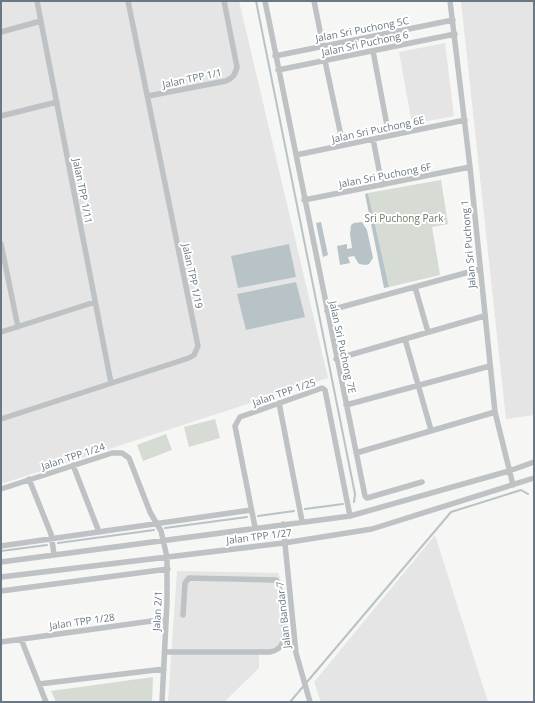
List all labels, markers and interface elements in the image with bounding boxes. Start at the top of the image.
street label: Jalan Sri Puchong 5C [313,13,410,45]
street label: Jalan Sri Puchong 6 [319,27,410,59]
street label: Jalan TPP 1/1 [160,65,223,91]
street label: Jalan Sri Puchong 6E [329,112,426,146]
street label: Jalan TPP 1/11 [70,156,96,225]
street label: Jalan Sri Puchong 6F [337,159,432,191]
street label: Jalan Sri Puchong 1 [457,199,479,290]
park label: Sri Puchong Park [365,211,444,225]
street label: Jalan TPP 1/19 [179,241,207,310]
street label: Jalan Sri Puchong 7E [326,298,360,395]
street label: Jalan TPP 1/25 [250,375,318,410]
street label: Jalan TPP 1/24 [38,439,107,473]
street label: Jalan TPP 1/27 [224,525,293,547]
street label: Jalan Bandar 7 [272,581,294,650]
street label: Jalan 2/1 [149,591,165,632]
street label: Jalan TPP 1/28 [47,609,116,633]

